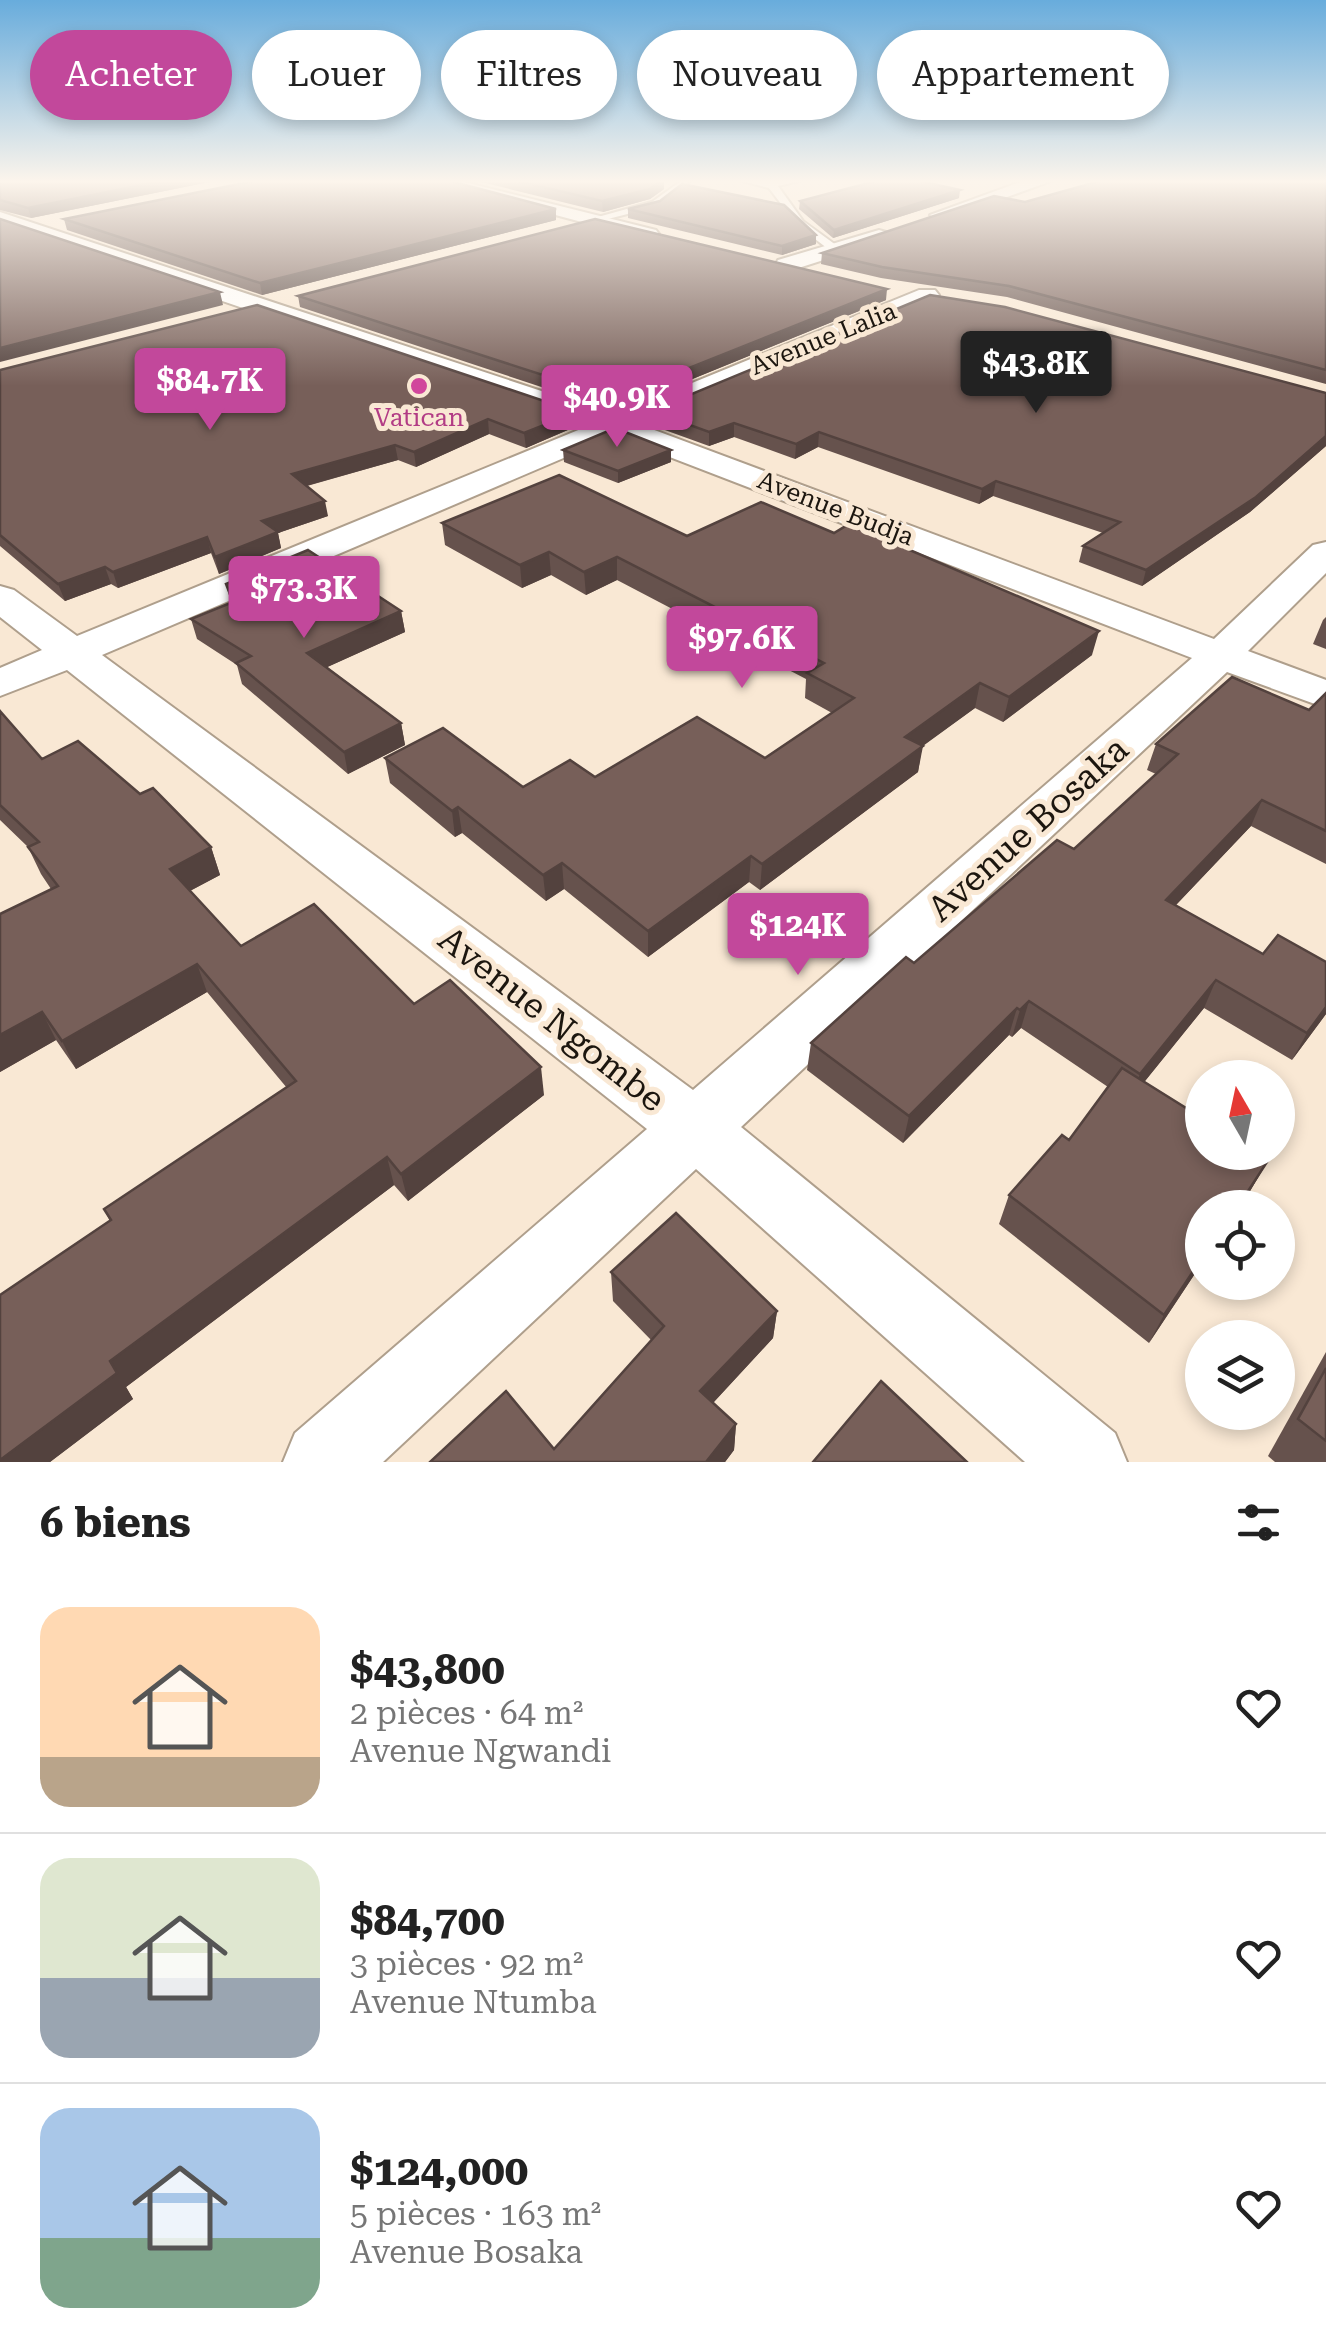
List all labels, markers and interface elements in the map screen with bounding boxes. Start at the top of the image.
chip: Acheter [30,30,232,120]
chip: Louer [252,30,421,120]
chip: Filtres [441,30,617,120]
chip: Nouveau [637,30,857,120]
chip: Appartement [877,30,1169,120]
street label: Avenue Lalia [746,296,901,381]
pin: $43.8K [955,331,1117,416]
text: $43.8K [983,344,1089,382]
pin: $84.7K [129,348,291,433]
text: $84.7K [157,361,263,399]
pin: $40.9K [536,365,698,450]
marker: Vatican [408,375,430,397]
text: $40.9K [564,378,670,416]
place label: Vatican [374,403,464,432]
street label: Avenue Budja [754,465,918,552]
pin: $73.3K [223,556,385,641]
text: $73.3K [251,569,357,607]
pin: $97.6K [661,606,823,691]
text: $97.6K [689,619,795,657]
street label: Avenue Bosaka [920,729,1137,930]
pin: $124K [728,893,868,978]
text: $124K [750,906,846,944]
street label: Avenue Ngombe [430,918,673,1120]
north arrow [1185,1060,1295,1170]
map controls [1185,1060,1295,1430]
button: locate [1185,1190,1295,1300]
button: layers [1185,1320,1295,1430]
icon: filters [1231,1495,1286,1550]
text: 6 biens [40,1498,191,1547]
text: $43,800 [350,1645,505,1694]
icon: home [120,1647,240,1767]
icon: heart [1231,1680,1286,1735]
text: 2 pièces · 64 m² [350,1694,583,1732]
text: Avenue Ngwandi [350,1732,611,1770]
text: $84,700 [350,1896,505,1945]
icon: home [120,1898,240,2018]
icon: heart [1231,1931,1286,1986]
text: 3 pièces · 92 m² [350,1945,583,1983]
text: Avenue Ntumba [350,1983,597,2021]
text: $124,000 [350,2146,528,2195]
icon: home [120,2148,240,2268]
icon: heart [1231,2181,1286,2236]
text: 5 pièces · 163 m² [350,2195,601,2233]
text: Avenue Bosaka [350,2233,583,2271]

